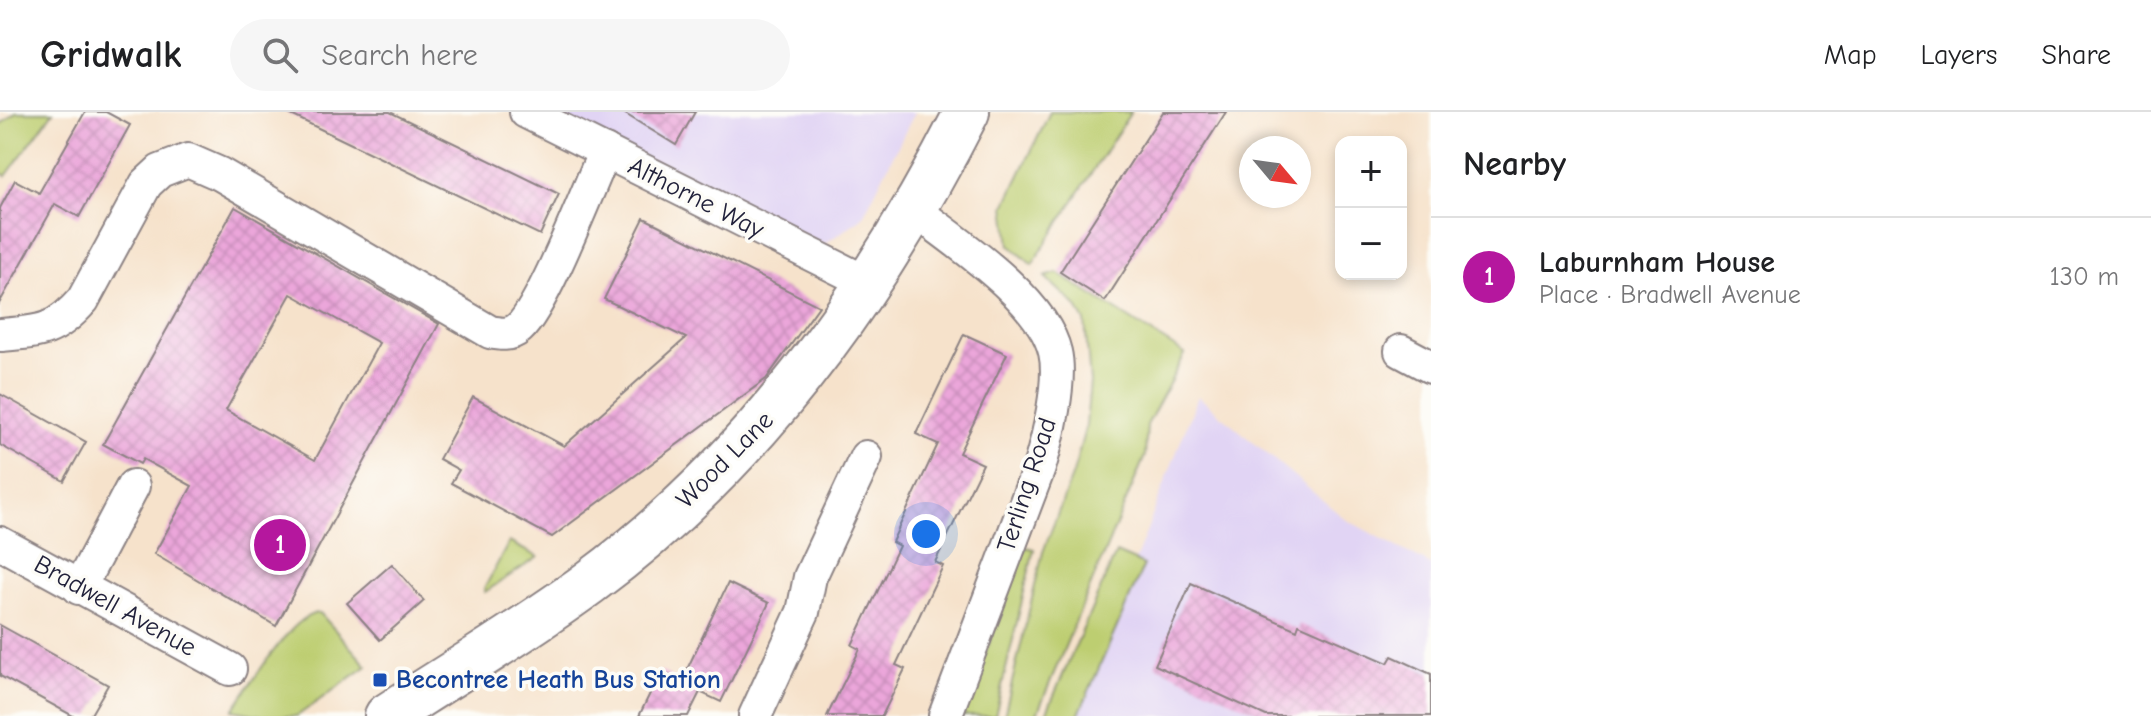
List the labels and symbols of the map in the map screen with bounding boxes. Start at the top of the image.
north arrow [1239,136,1311,208]
street label: Althorne Way [623,151,769,245]
street label: Wood Lane [670,405,780,515]
street label: Terling Road [991,414,1063,556]
your location [906,514,946,554]
pin: 1 [254,515,306,575]
street label: Bradwell Avenue [29,549,201,663]
place label: Becontree Heath Bus Station [396,665,721,695]
marker: Becontree Heath Bus Station [371,671,389,689]

